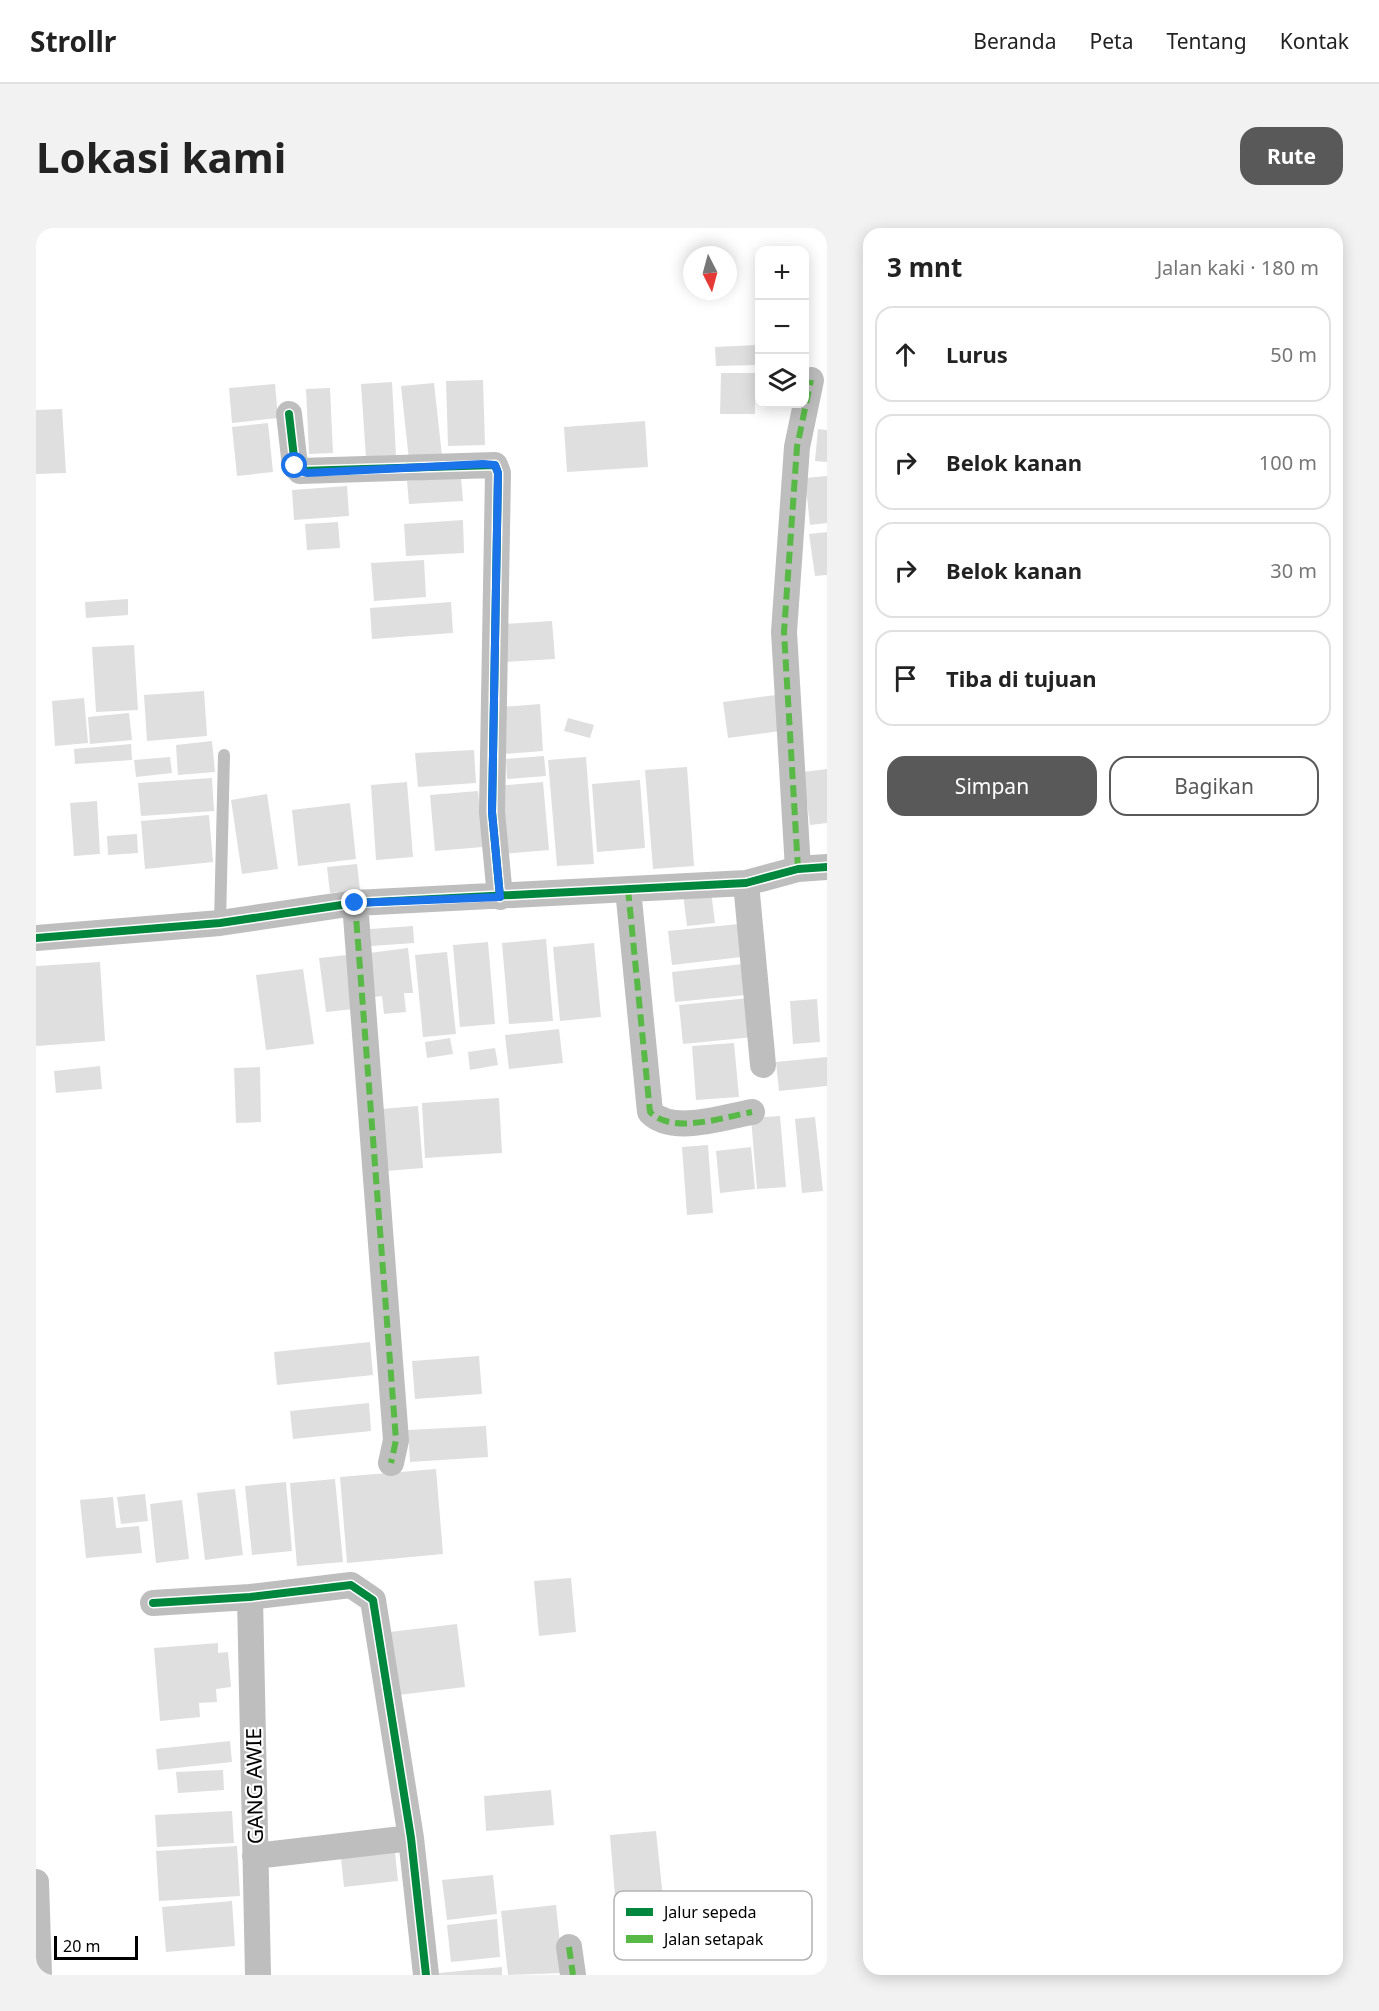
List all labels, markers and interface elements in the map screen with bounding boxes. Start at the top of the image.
text: Strollr [30,22,116,60]
text: Beranda [973,27,1057,55]
text: Peta [1090,27,1133,55]
text: Tentang [1166,27,1247,55]
text: Kontak [1280,27,1349,55]
button: Rute [1240,127,1343,185]
text: Lokasi kami [36,128,286,185]
north arrow [683,246,737,300]
map controls [755,246,809,408]
button: + [755,246,809,300]
text: 3 mnt [887,249,962,285]
text: Jalan kaki · 180 m [1157,254,1319,281]
button: − [755,300,809,354]
icon: ahead [889,338,922,371]
text: Lurus [946,339,1008,369]
text: 50 m [1270,341,1317,368]
button: layers [755,354,809,408]
icon: right [889,446,922,479]
text: Belok kanan [946,447,1082,477]
text: 100 m [1259,449,1317,476]
route start [281,452,307,478]
icon: right [889,554,922,587]
text: Belok kanan [946,555,1082,585]
text: 30 m [1270,557,1317,584]
icon: arrive [889,662,922,695]
text: Tiba di tujuan [946,663,1096,693]
button: Simpan [887,756,1097,816]
button: Bagikan [1109,756,1319,816]
route end [341,889,367,915]
street label: GANG AWIE [239,1728,269,1844]
legend [614,1891,812,1960]
text: Jalur sepeda [662,1901,757,1923]
text: Jalan setapak [662,1928,764,1950]
scale bar [54,1933,138,1960]
text: 20 m [63,1935,100,1957]

